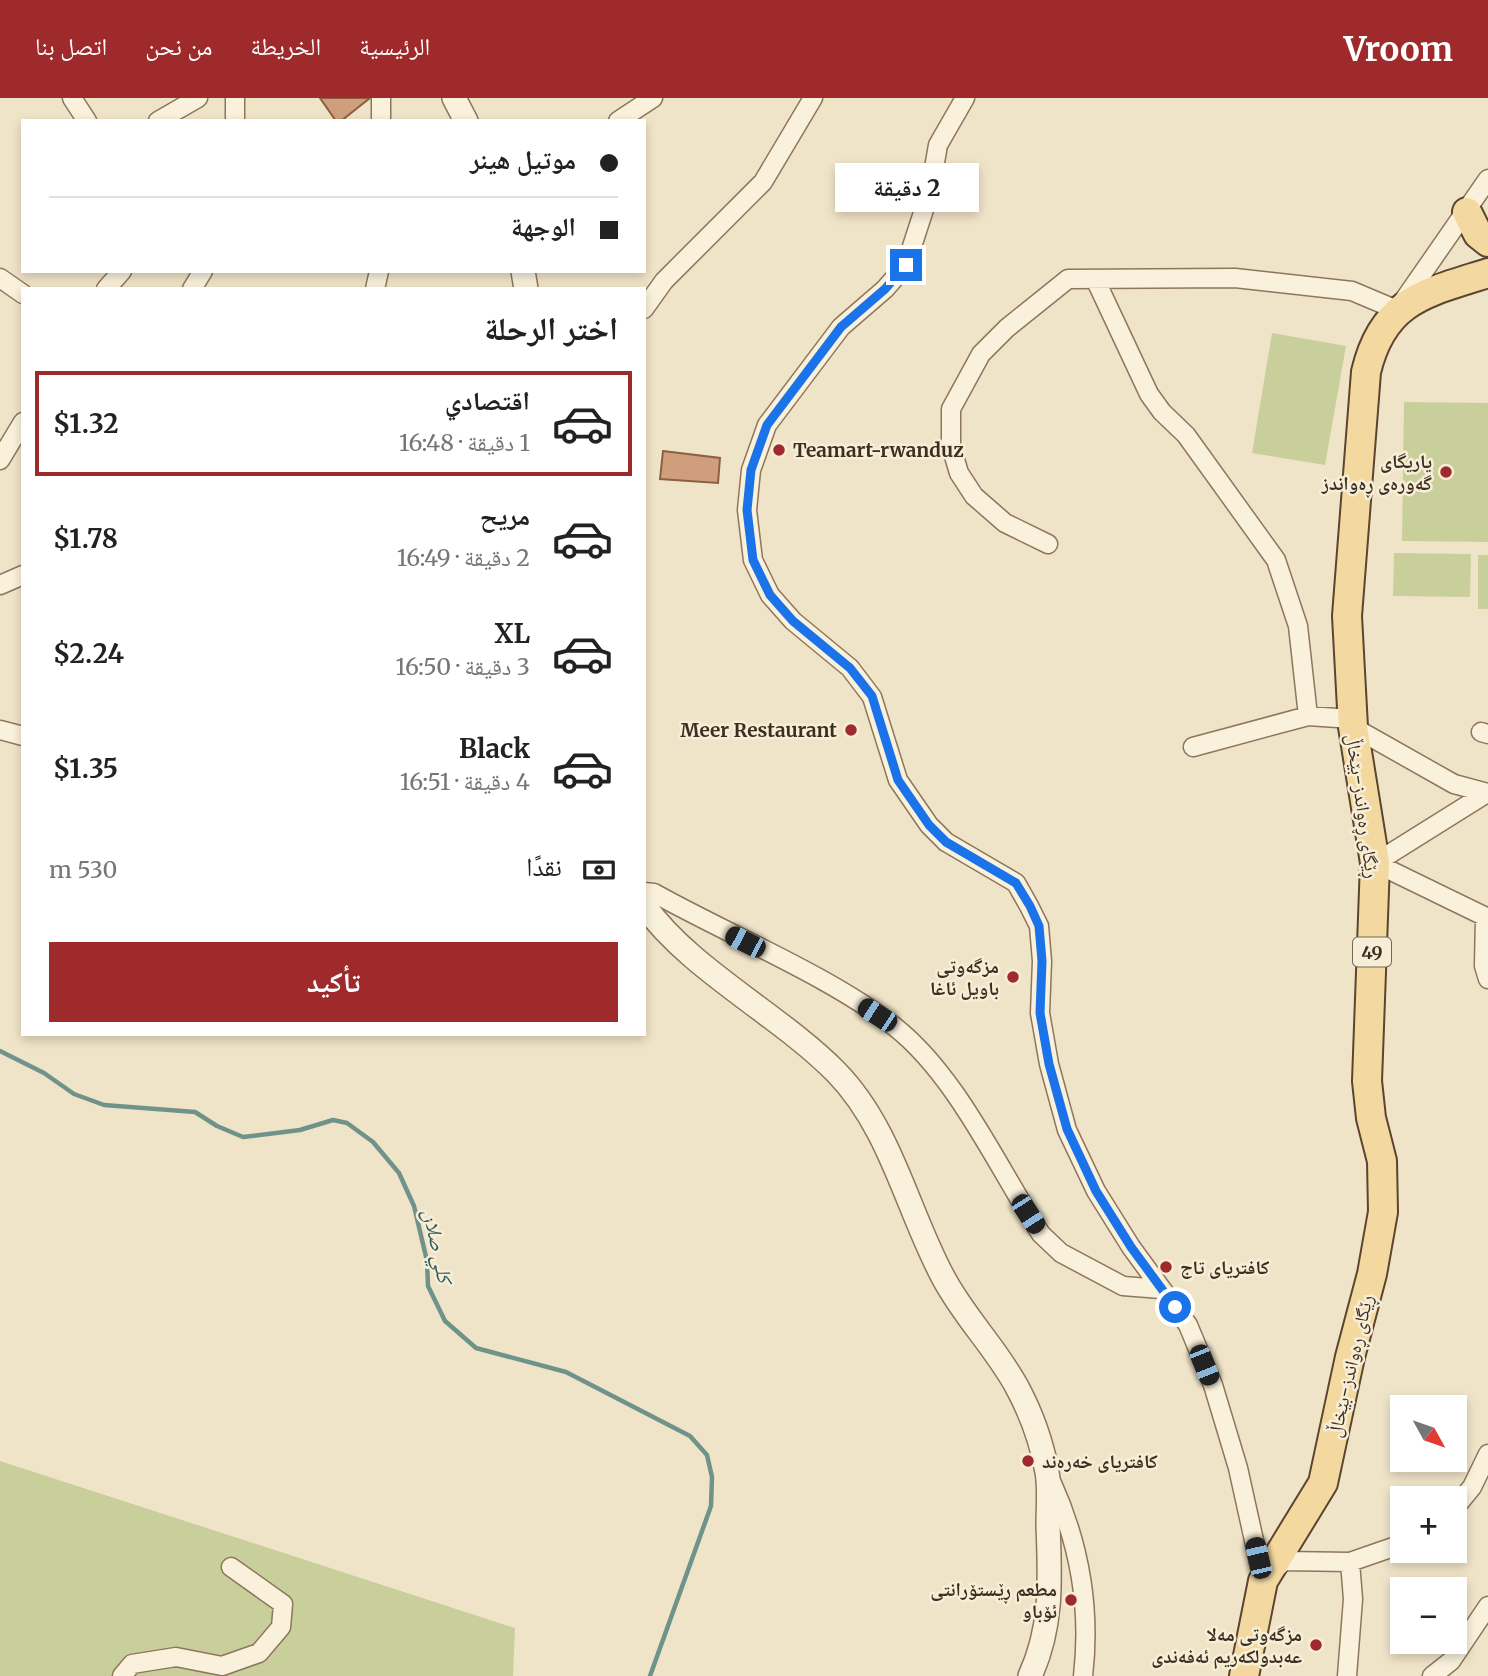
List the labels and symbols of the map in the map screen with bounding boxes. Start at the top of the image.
callout: 2 دقيقة [834,164,978,212]
route end [890,249,922,281]
place label: Teamart-rwanduz [793,438,964,462]
marker: Teamart-rwanduz [771,442,787,458]
place label: یاریگای گەورەی ڕەواندز [1321,449,1433,498]
marker: یاریگای گەورەی ڕەواندز [1438,464,1454,480]
place label: Meer Restaurant [680,718,837,742]
marker: Meer Restaurant [843,722,859,738]
street label: ڕێگای ڕەواندز-بێخاڵ [1338,732,1385,880]
car [722,923,769,961]
road number: 49 [1353,938,1391,966]
place label: مزگەوتی باویل ئاغا [930,954,999,1000]
marker: مزگەوتی باویل ئاغا [1005,969,1021,985]
car [854,995,901,1035]
car [1008,1191,1049,1237]
water label: كلي صلان [414,1207,460,1289]
place label: کافتریای تاج [1180,1255,1270,1279]
marker: کافتریای تاج [1158,1259,1174,1275]
route start [1159,1291,1191,1323]
street label: ڕێگای ڕەواندز-بێخاڵ [1322,1292,1381,1440]
car [1187,1342,1222,1388]
north arrow [1390,1395,1466,1472]
place label: کافتریای خەرەند [1042,1449,1158,1473]
marker: کافتریای خەرەند [1020,1453,1036,1469]
car [1244,1535,1273,1581]
place label: مطعم ڕێستۆرانتی ئۆباو [930,1577,1057,1623]
marker: مطعم ڕێستۆرانتی ئۆباو [1063,1592,1079,1608]
place label: مزگەوتی مەلا عەبدولکەریم ئەفەندی [1151,1622,1302,1669]
marker: مزگەوتی مەلا عەبدولکەریم ئەفەندی [1308,1637,1324,1653]

